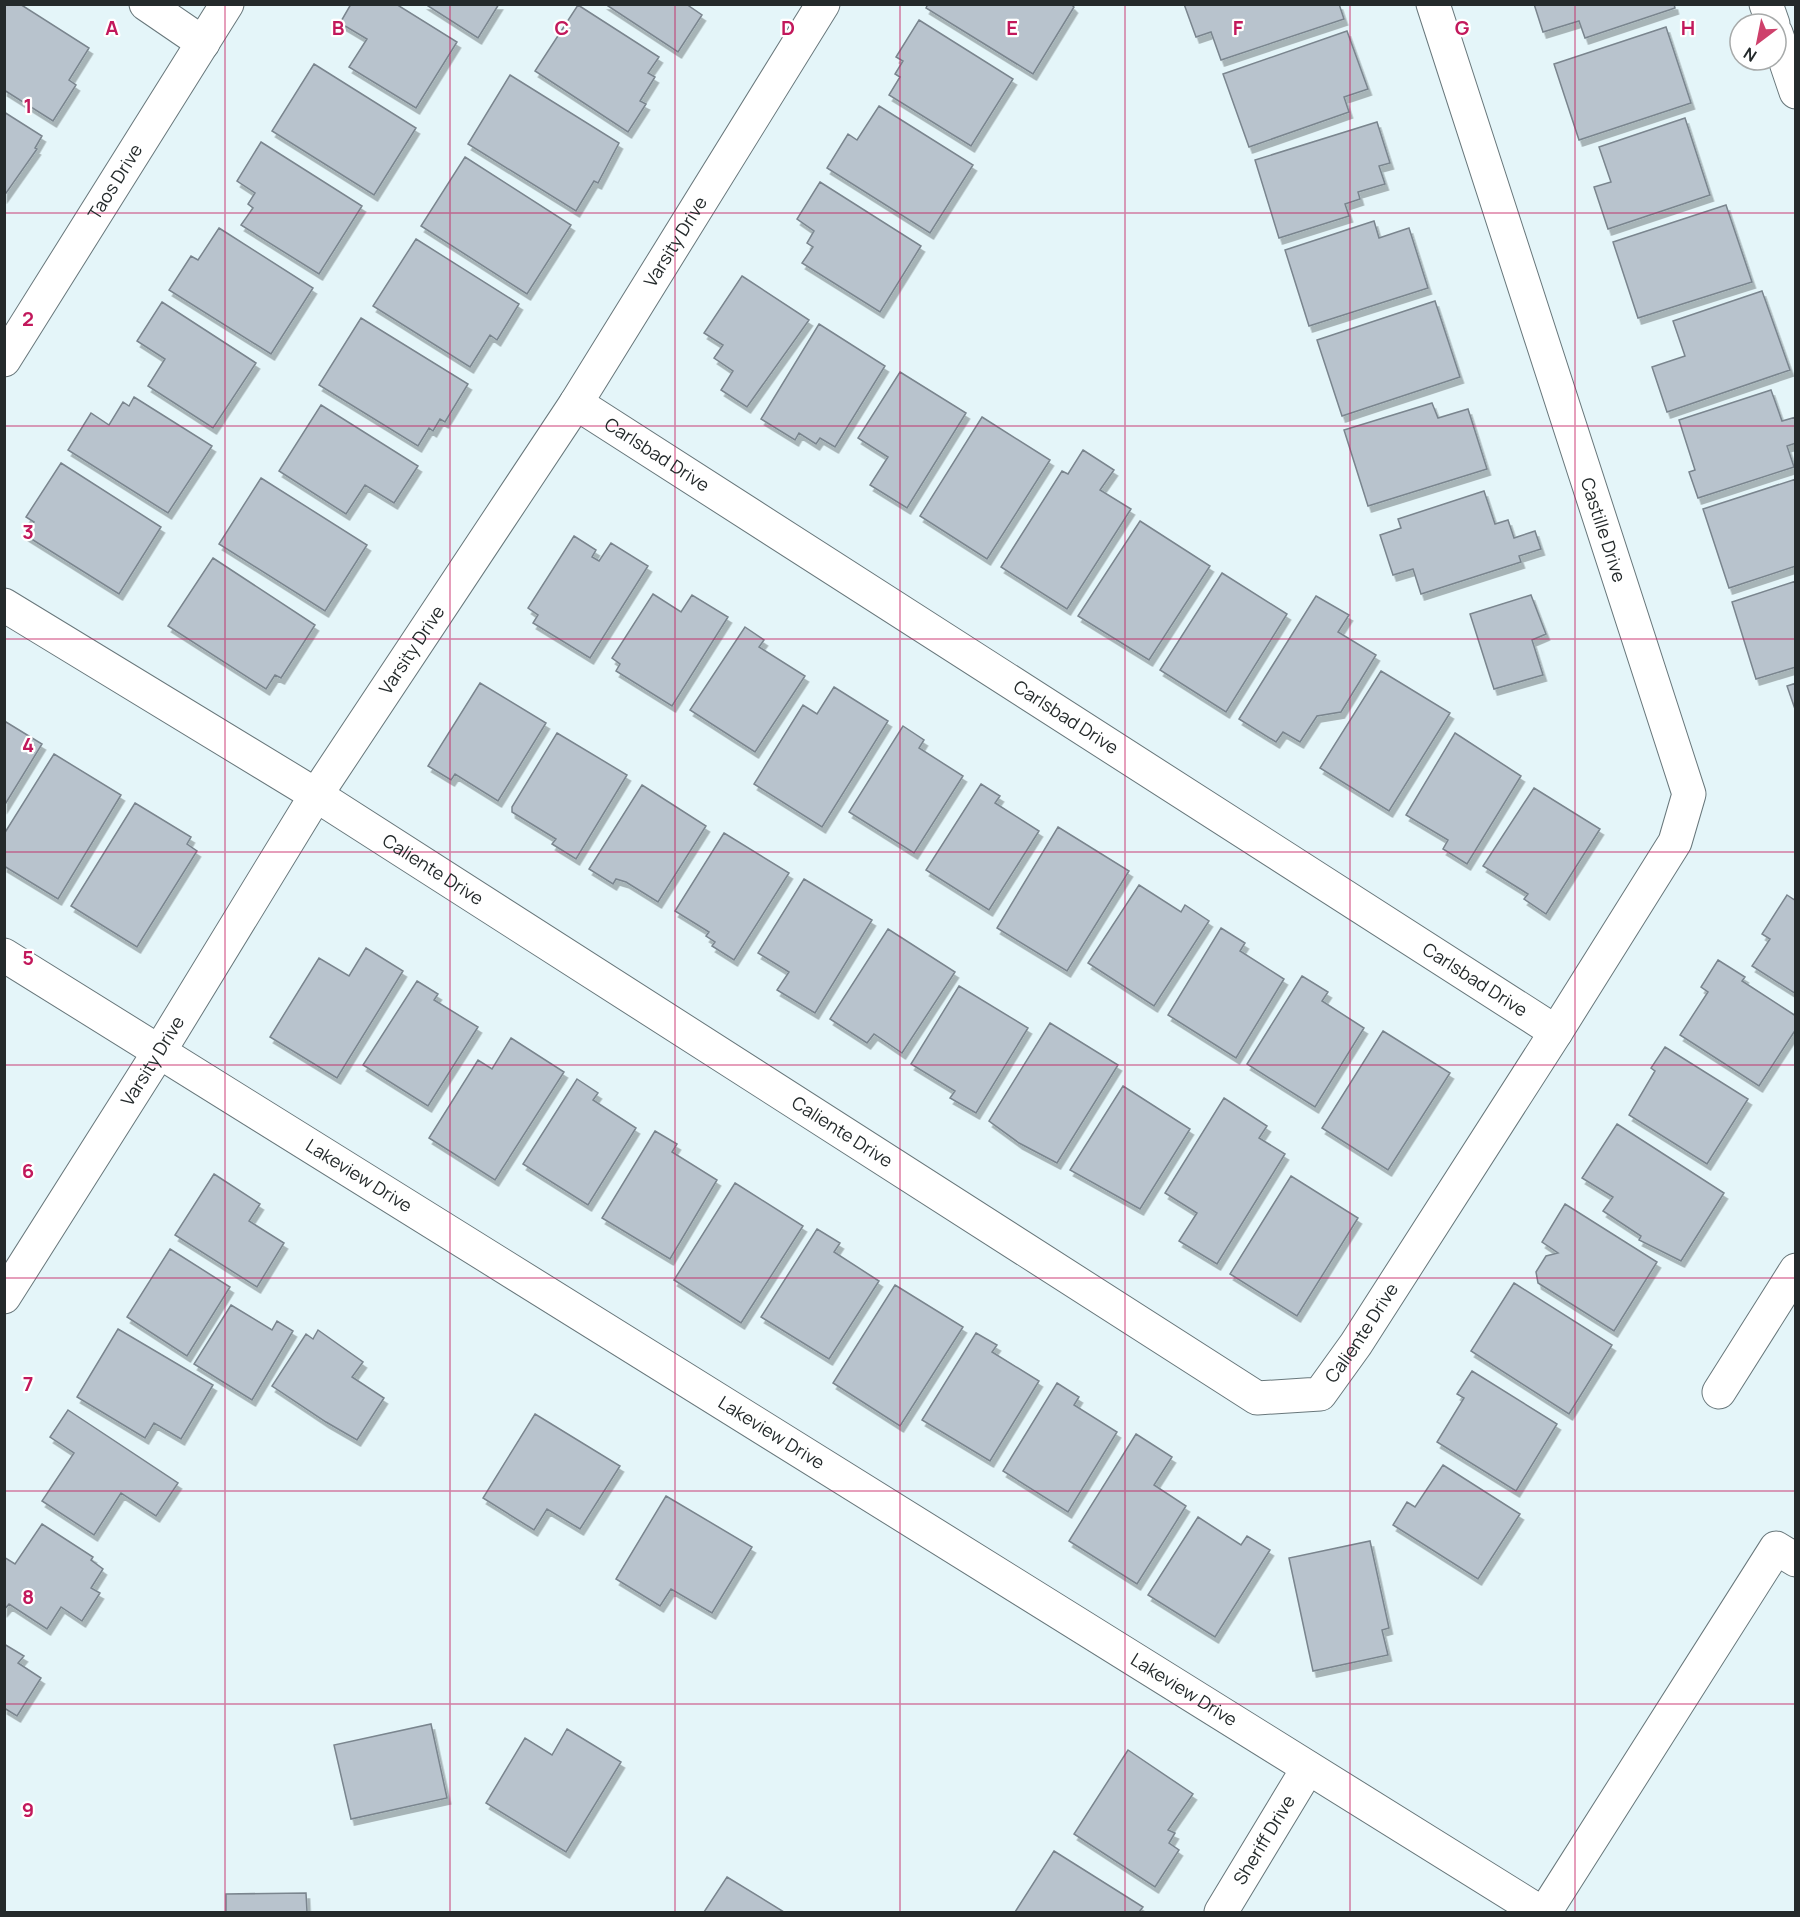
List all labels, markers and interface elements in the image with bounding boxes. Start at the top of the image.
north arrow [1728,12,1788,72]
text: A [105,14,119,41]
text: B [332,14,345,41]
text: C [555,14,569,41]
text: D [781,14,795,41]
text: E [1006,14,1018,41]
text: F [1233,14,1244,41]
text: G [1455,14,1470,41]
text: H [1681,14,1695,41]
text: N [1739,42,1761,67]
text: 1 [24,92,32,119]
street label: Taos Drive [82,139,147,224]
street label: Varsity Drive [638,192,712,291]
text: 2 [22,305,34,332]
street label: Carlsbad Drive [600,411,714,497]
street label: Castille Drive [1576,474,1632,585]
text: 3 [22,518,34,545]
street label: Varsity Drive [373,600,450,699]
street label: Carlsbad Drive [1009,674,1123,759]
text: 4 [22,731,34,758]
street label: Caliente Drive [378,828,488,910]
street label: Carlsbad Drive [1418,937,1532,1022]
text: 5 [22,944,34,971]
street label: Varsity Drive [115,1011,189,1110]
street label: Caliente Drive [787,1090,898,1172]
street label: Lakeview Drive [302,1133,417,1217]
text: 6 [22,1157,34,1184]
street label: Caliente Drive [1319,1278,1403,1387]
text: 7 [23,1370,33,1397]
street label: Lakeview Drive [714,1390,830,1474]
text: 8 [22,1583,34,1610]
street label: Lakeview Drive [1126,1647,1242,1731]
street label: Sheriff Drive [1227,1790,1300,1889]
text: 9 [22,1796,34,1823]

